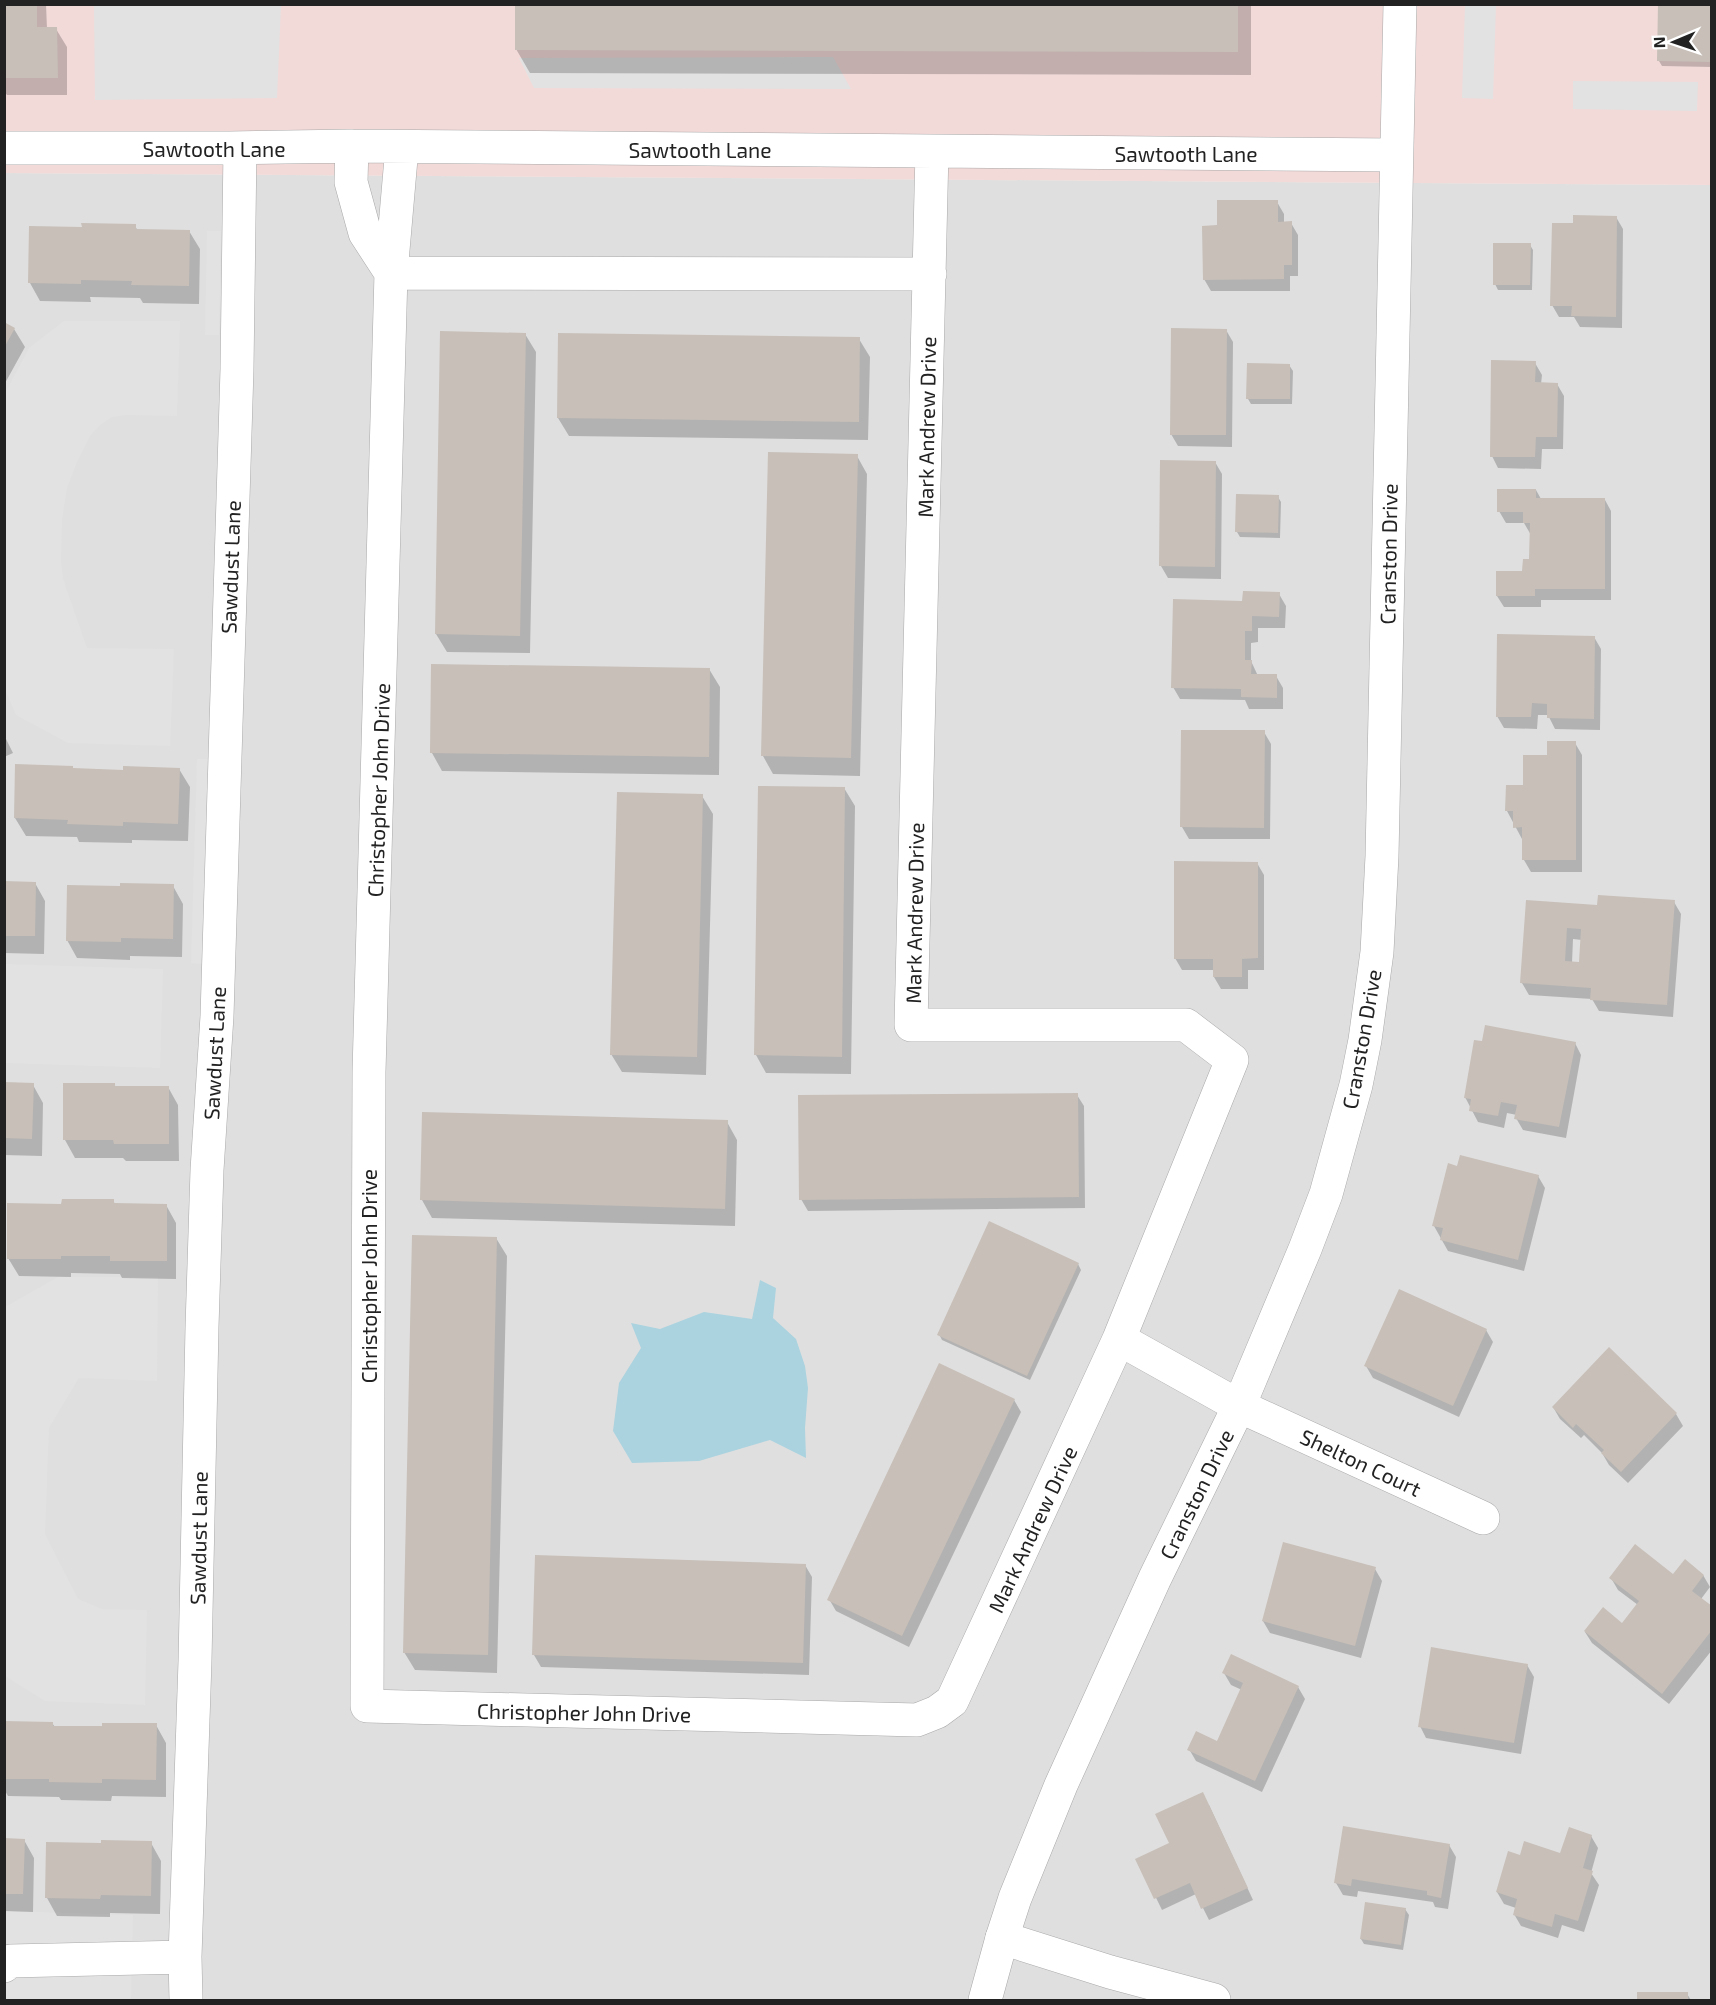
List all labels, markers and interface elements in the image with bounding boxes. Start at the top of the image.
north arrow [1644,12,1704,72]
text: N [1649,36,1668,49]
street label: Sawtooth Lane [142,136,286,161]
street label: Sawtooth Lane [628,137,772,162]
street label: Sawtooth Lane [1114,141,1258,166]
street label: Mark Andrew Drive [912,336,940,518]
street label: Cranston Drive [1374,483,1402,625]
street label: Sawdust Lane [215,500,245,634]
street label: Christopher John Drive [362,682,394,898]
street label: Mark Andrew Drive [900,822,928,1004]
street label: Cranston Drive [1336,967,1386,1111]
street label: Sawdust Lane [198,986,230,1120]
street label: Christopher John Drive [356,1169,381,1383]
street label: Shelton Court [1297,1423,1425,1501]
street label: Cranston Drive [1154,1425,1238,1563]
street label: Mark Andrew Drive [982,1442,1082,1616]
street label: Sawdust Lane [184,1471,212,1605]
street label: Christopher John Drive [477,1698,691,1726]

